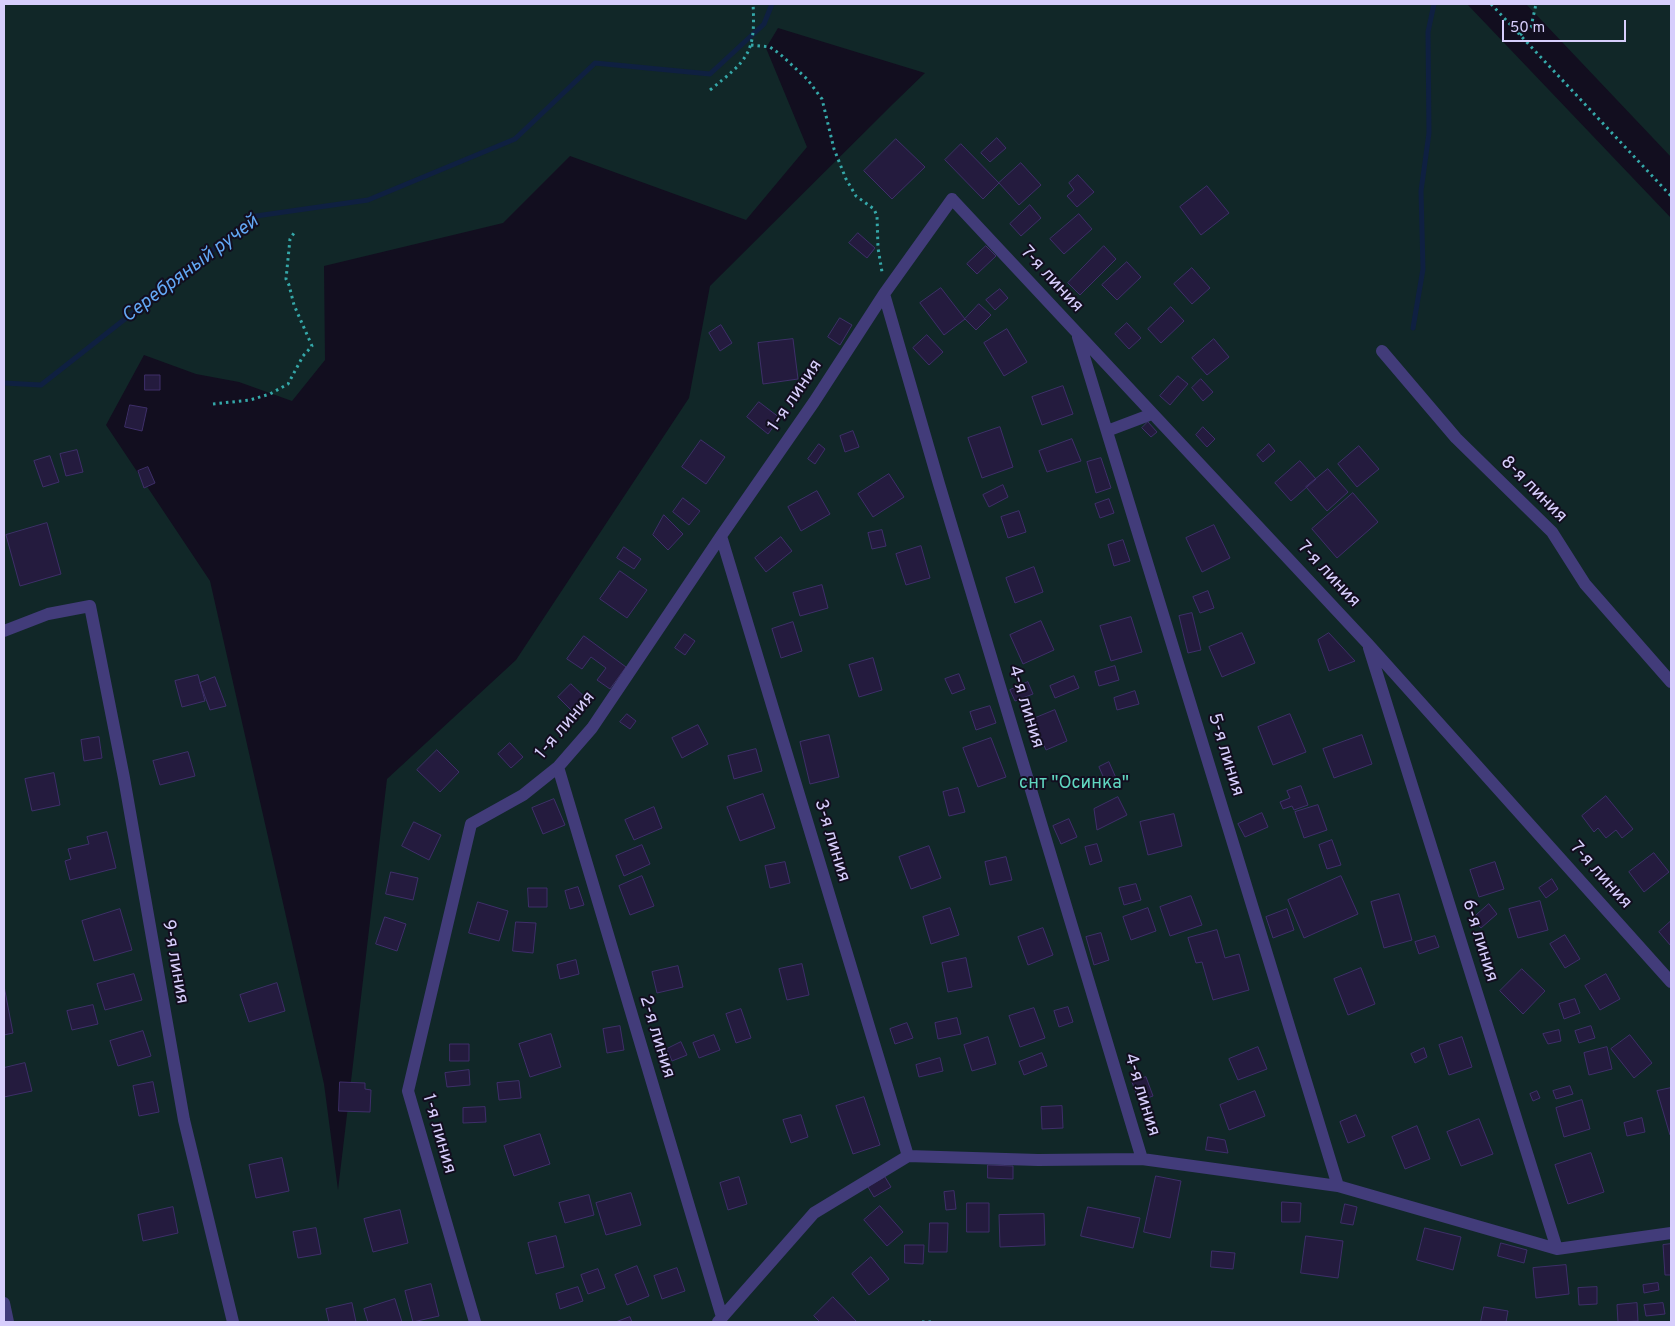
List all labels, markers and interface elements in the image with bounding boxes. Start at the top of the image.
scale bar [1505,10,1629,42]
text: 50 m [1510,19,1545,38]
water label: Серебряный ручей [118,211,264,329]
street label: 7-я линия [1015,242,1087,318]
street label: 1-я линия [764,356,828,436]
street label: 8-я линия [1495,452,1571,528]
street label: 7-я линия [1292,537,1364,613]
street label: 4-я линия [1002,663,1048,751]
street label: 1-я линия [531,688,601,764]
street label: 5-я линия [1202,711,1248,799]
park label: снт "Осинка" [1019,773,1129,795]
street label: 3-я линия [808,797,854,885]
street label: 7-я линия [1564,838,1636,914]
street label: 6-я линия [1456,897,1502,985]
street label: 9-я линия [156,918,192,1006]
street label: 2-я линия [633,993,679,1081]
street label: 4-я линия [1118,1051,1164,1139]
street label: 1-я линия [416,1092,460,1176]

